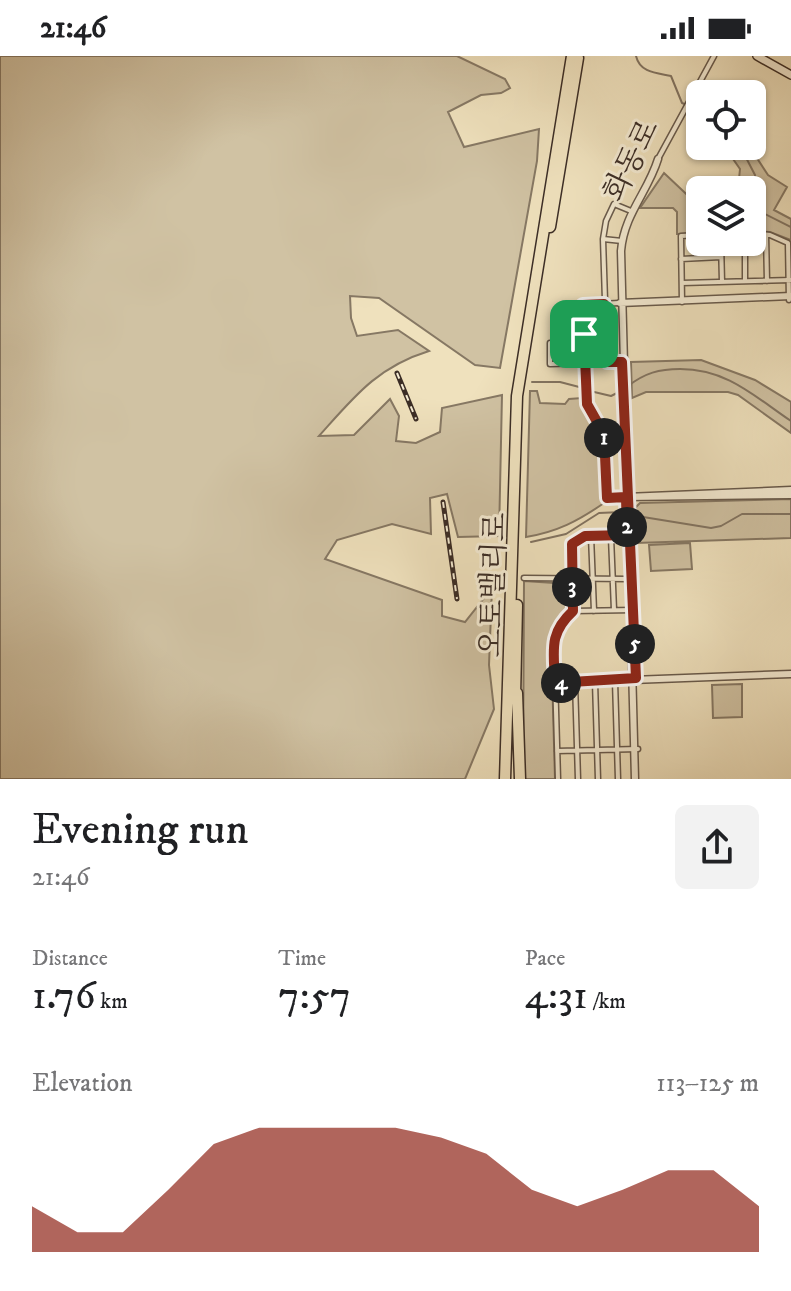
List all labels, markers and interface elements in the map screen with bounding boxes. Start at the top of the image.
text: 21:46 [40,10,106,47]
map controls [686,80,766,256]
button: locate [686,80,766,160]
street label: 화동로 [596,114,668,208]
button: layers [686,176,766,256]
pin [550,300,618,368]
icon: arrive [562,312,606,356]
pin: 1 [584,418,624,458]
text: 1 [600,424,608,451]
pin: 2 [607,507,647,547]
street label: 오토밸리로 [473,512,515,658]
text: 2 [622,513,632,540]
pin: 3 [552,567,592,607]
text: 3 [568,573,576,600]
pin: 5 [615,624,655,664]
text: 5 [630,630,640,657]
pin: 4 [541,663,581,703]
text: 4 [555,669,567,696]
text: Evening run [32,803,249,858]
button: share [675,805,759,889]
text: 21:46 [32,861,90,894]
text: Distance [32,945,108,972]
text: Time [278,945,326,972]
text: Pace [525,945,565,972]
text: 1.76 [32,972,96,1022]
text: 7:57 [278,972,351,1022]
text: 4:31 [525,972,588,1022]
text: km [96,988,128,1015]
text: /km [588,988,626,1015]
text: Elevation [32,1067,133,1100]
text: 113–125 m [656,1067,759,1100]

